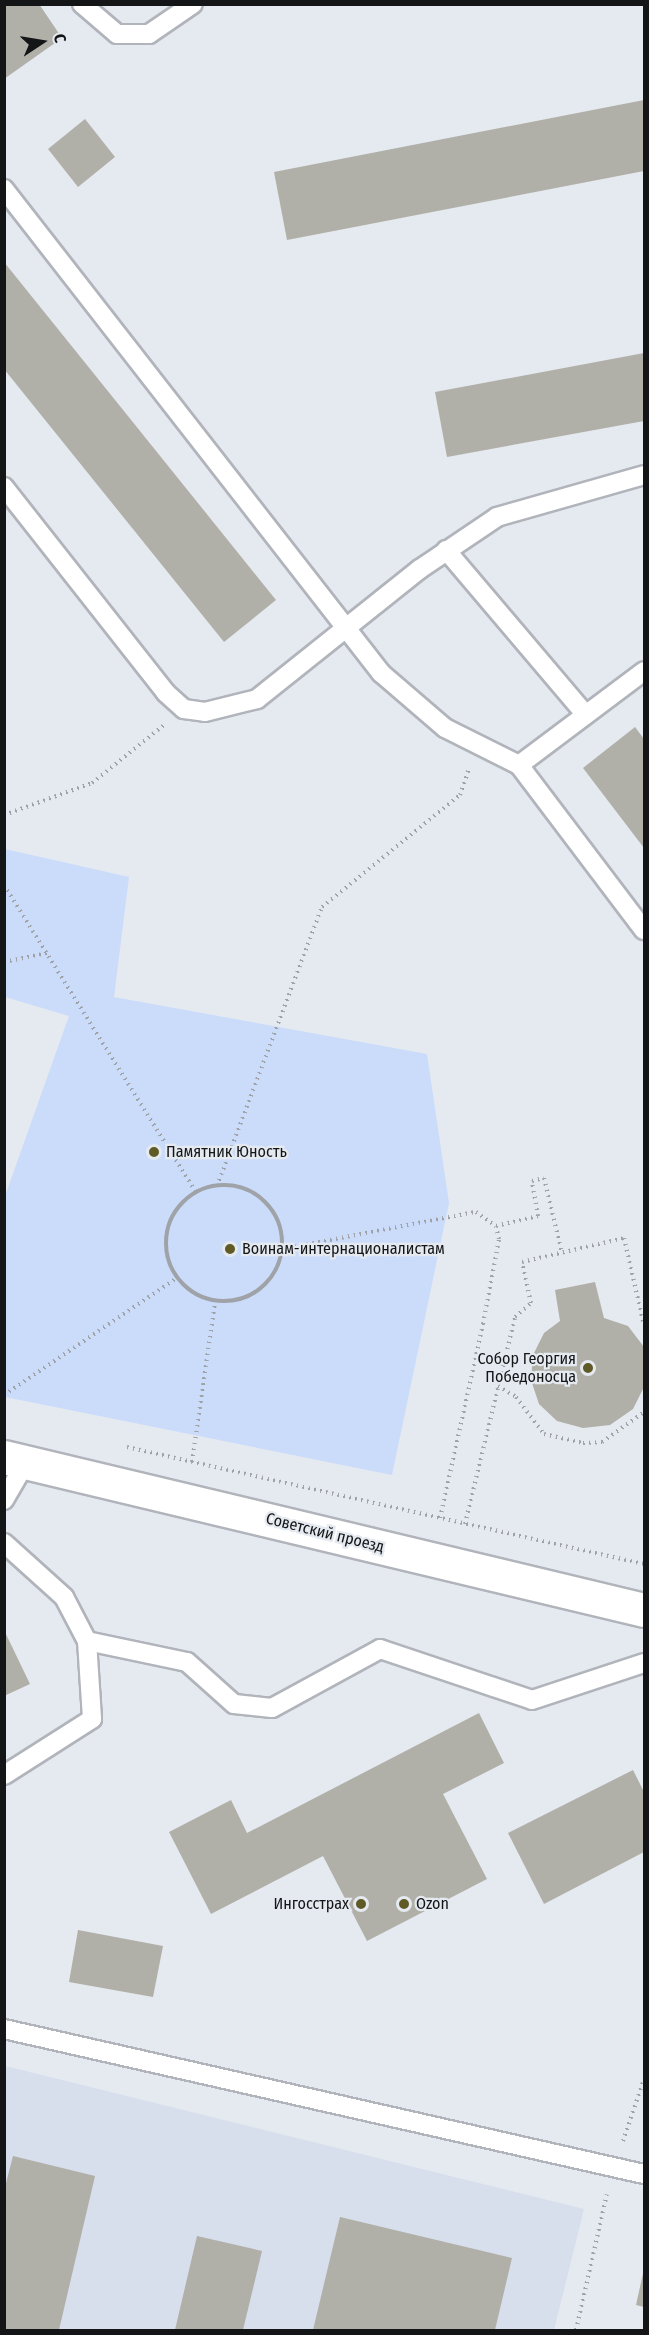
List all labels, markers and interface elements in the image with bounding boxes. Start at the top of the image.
north arrow [12,12,72,72]
text: С [50,32,70,44]
place label: Памятник Юность [166,1142,287,1162]
marker: Памятник Юность [147,1145,161,1159]
place label: Воинам-интернационалистам [242,1239,445,1259]
marker: Воинам-интернационалистам [223,1242,237,1256]
place label: Собор Георгия Победоносца [477,1349,576,1387]
marker: Собор Георгия Победоносца [581,1361,595,1375]
street label: Советский проезд [264,1509,386,1557]
place label: Ингосстрах [273,1894,349,1914]
place label: Ozon [416,1894,449,1914]
marker: Ингосстрах [354,1897,368,1911]
marker: Ozon [397,1897,411,1911]

